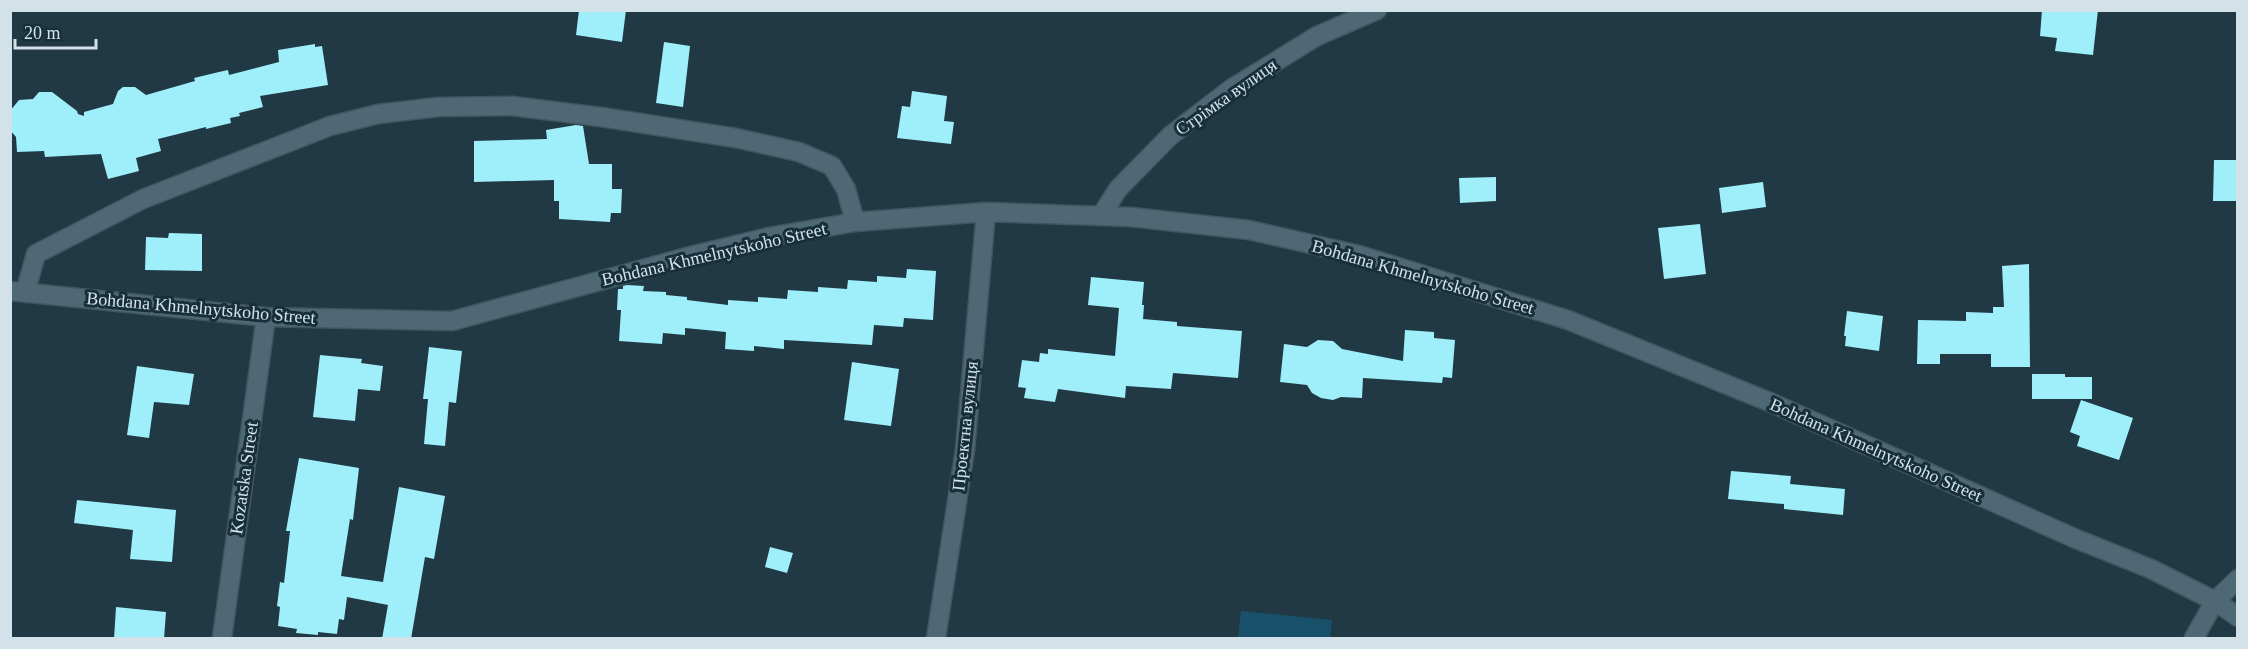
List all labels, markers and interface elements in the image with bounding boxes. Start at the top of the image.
scale bar [15,12,96,50]
text: 20 m [24,23,61,43]
street label: Стрімка вулиця [1172,55,1280,139]
street label: Bohdana Khmelnytskoho Street [600,218,828,290]
street label: Bohdana Khmelnytskoho Street [1310,236,1536,318]
street label: Bohdana Khmelnytskoho Street [86,288,316,328]
street label: Проектна вулиця [948,360,982,492]
street label: Bohdana Khmelnytskoho Street [1767,394,1985,506]
street label: Kozatska Street [226,420,262,536]

